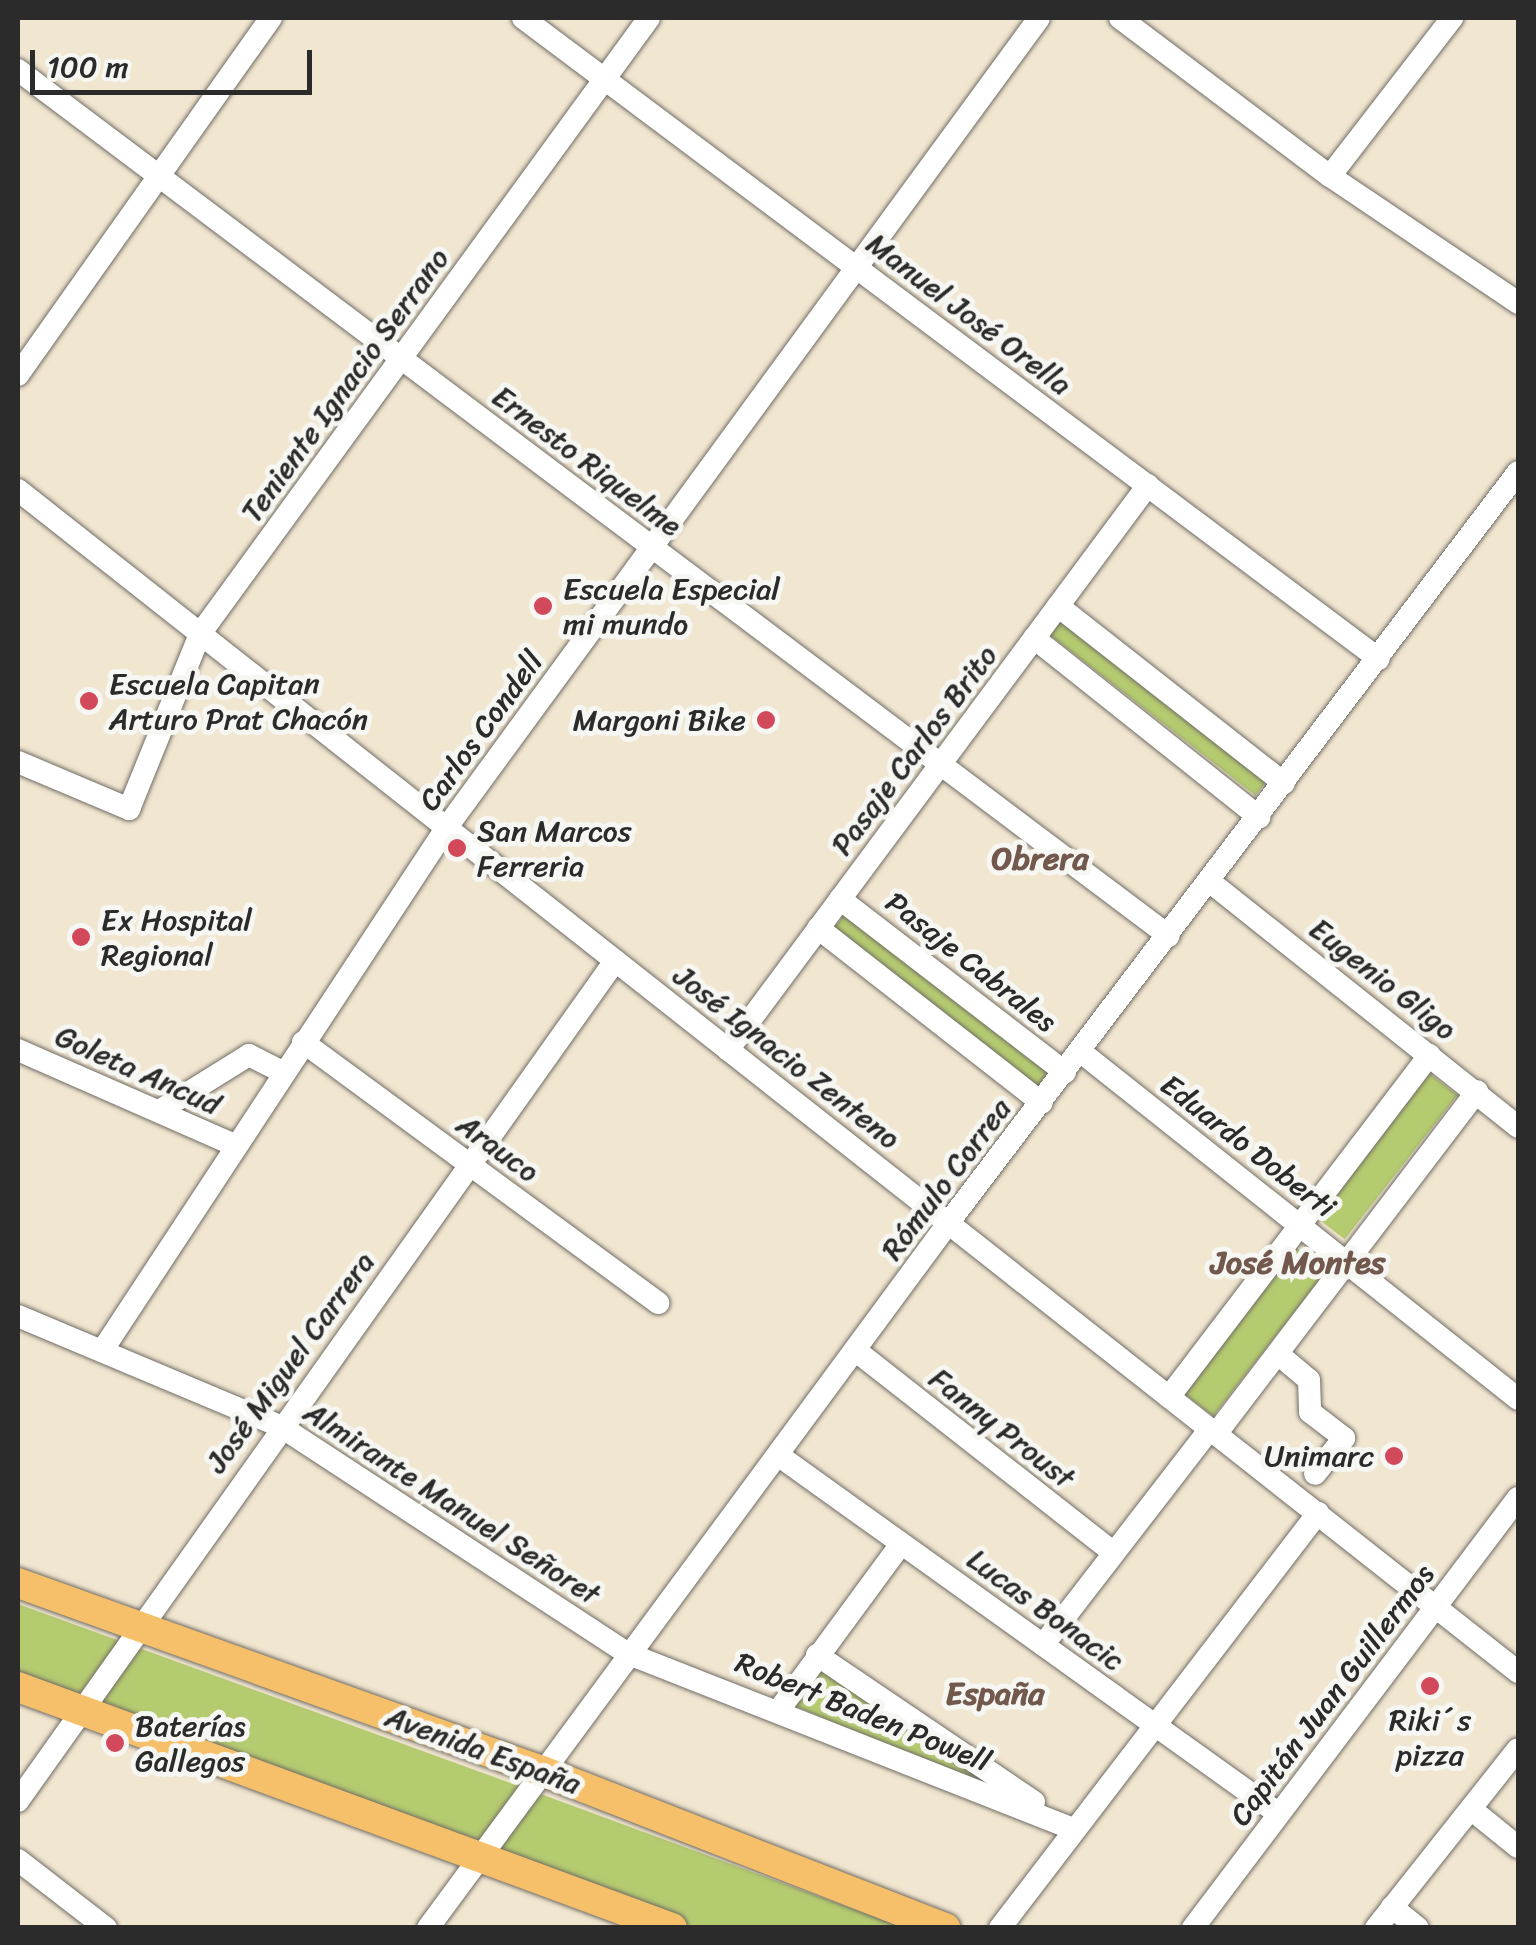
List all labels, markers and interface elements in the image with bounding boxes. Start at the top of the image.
scale bar [35,30,318,92]
text: 100 m [47,40,129,94]
street label: Manuel José Orella [859,225,1079,403]
street label: Teniente Ignacio Serrano [234,241,456,529]
street label: Ernesto Riquelme [485,378,689,544]
place label: Escuela Especial mi mundo [563,571,780,642]
marker: Escuela Especial mi mundo [532,595,554,617]
street label: Pasaje Carlos Brito [824,639,1004,861]
street label: Carlos Condell [411,644,551,818]
place label: Escuela Capitan Arturo Prat Chacón [109,666,368,736]
marker: Escuela Capitan Arturo Prat Chacón [78,690,100,712]
place label: Margoni Bike [573,702,746,738]
marker: Margoni Bike [755,709,777,731]
place label: San Marcos Ferreria [477,813,629,884]
marker: San Marcos Ferreria [446,837,468,859]
district label: Obrera [991,840,1089,878]
street label: Pasaje Cabrales [878,884,1064,1040]
place label: Ex Hospital Regional [101,902,251,972]
street label: Eugenio Gligo [1302,910,1464,1048]
marker: Ex Hospital Regional [70,926,92,948]
street label: José Ignacio Zenteno [666,957,908,1157]
street label: Goleta Ancud [50,1018,226,1122]
street label: Eduardo Doberti [1153,1067,1343,1225]
street label: Rómulo Correa [873,1091,1019,1267]
street label: Arauco [450,1106,546,1190]
district label: José Montes [1211,1244,1385,1282]
street label: José Miguel Carrera [198,1245,382,1479]
street label: Fanny Proust [922,1360,1082,1496]
street label: Almirante Manuel Señoret [297,1394,607,1612]
place label: Unimarc [1264,1438,1374,1474]
marker: Unimarc [1383,1445,1405,1467]
street label: Lucas Bonacic [961,1541,1131,1679]
street label: Capitán Juan Guillermos [1222,1557,1442,1833]
street label: Robert Baden Powell [730,1644,996,1780]
district label: España [946,1675,1044,1713]
marker: Riki´s pizza [1419,1675,1441,1697]
street label: Avenida España [381,1698,585,1802]
place label: Riki´s pizza [1389,1702,1471,1772]
place label: Baterías Gallegos [135,1708,245,1778]
marker: Baterías Gallegos [104,1732,126,1754]

